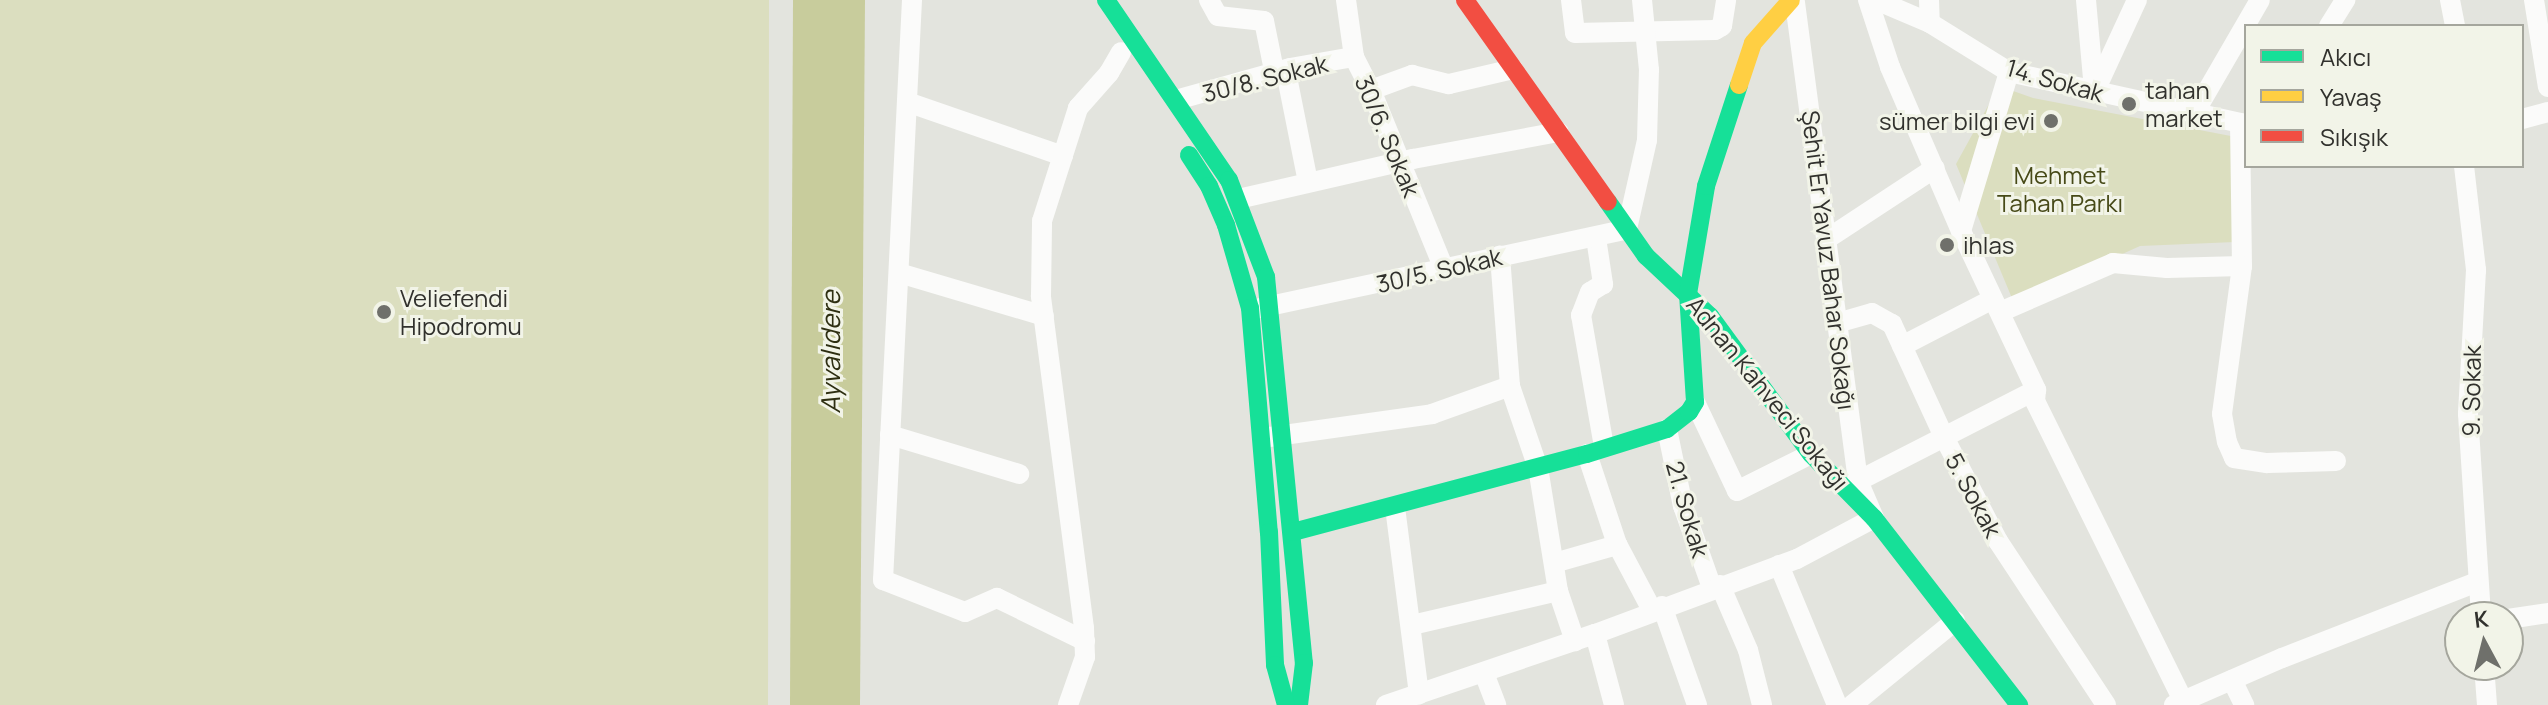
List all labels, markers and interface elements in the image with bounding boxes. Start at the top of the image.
legend [2244,24,2524,168]
text: Akıcı [2320,40,2371,73]
street label: 30/8. Sokak [1199,49,1331,107]
street label: 14. Sokak [2003,52,2107,108]
street label: 30/6. Sokak [1350,71,1426,201]
place label: tahan market [2145,76,2223,132]
text: Yavaş [2320,80,2382,113]
marker: tahan market [2120,95,2138,113]
place label: sümer bilgi evi [1879,107,2035,135]
street label: Şehit Er Yavuz Bahar Sokağı [1796,109,1862,411]
marker: sümer bilgi evi [2042,112,2060,130]
text: Sıkışık [2320,120,2388,153]
park label: Mehmet Tahan Parkı [1997,161,2123,217]
place label: ihlas [1963,231,2014,259]
marker: ihlas [1938,236,1956,254]
street label: 30/5. Sokak [1373,242,1505,298]
place label: Veliefendi Hipodromu [400,284,522,340]
street label: Adnan Kahveci Sokağı [1681,290,1855,496]
water label: Ayvalıdere [815,291,847,413]
marker: Veliefendi Hipodromu [375,303,393,321]
street label: 9. Sokak [2456,345,2486,437]
street label: 5. Sokak [1940,448,2008,542]
street label: 21. Sokak [1661,457,1715,561]
north arrow [2444,601,2524,681]
text: K [2472,603,2490,635]

